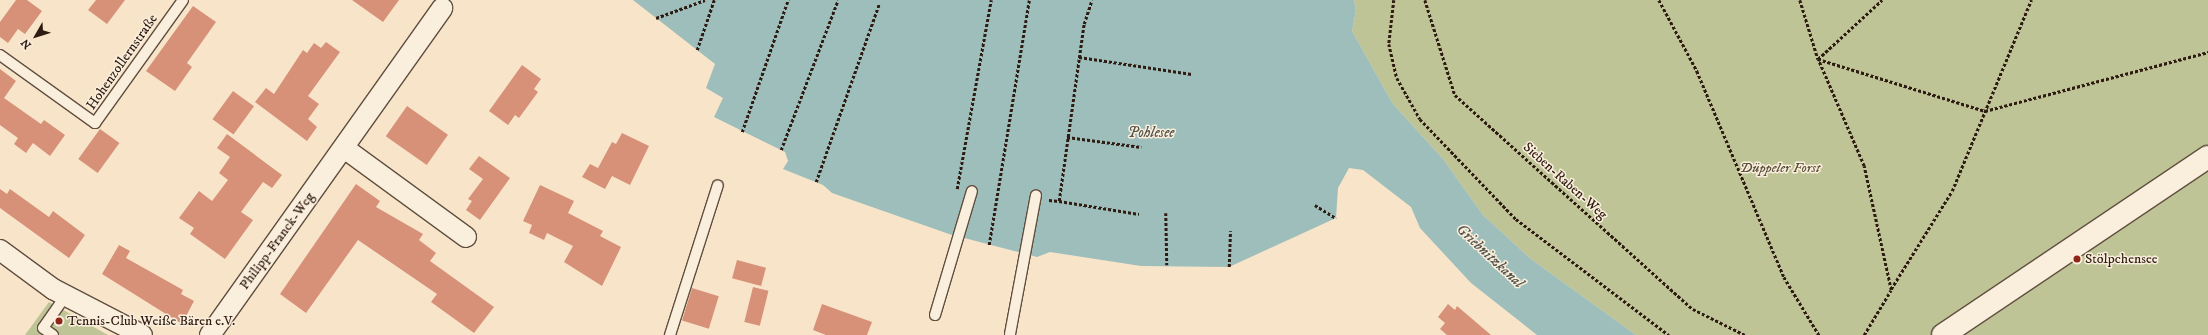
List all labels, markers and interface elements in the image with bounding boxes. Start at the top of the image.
street label: Hohenzollernstraße [83,11,161,113]
north arrow [16,16,56,56]
text: N [18,36,35,51]
water label: Pohlesee [1128,124,1174,142]
street label: Sieben-Raben-Weg [1519,139,1611,223]
park label: Düppeler Forst [1740,160,1820,176]
street label: Philipp-Franck-Weg [236,189,318,293]
water label: Griebnitzkanal [1453,220,1527,292]
place label: Stölpchensee [2085,251,2158,267]
marker: Stölpchensee [2072,254,2082,264]
place label: Tennis-Club Weiße Bären e.V. [67,313,235,329]
marker: Tennis-Club Weiße Bären e.V. [54,316,64,326]

